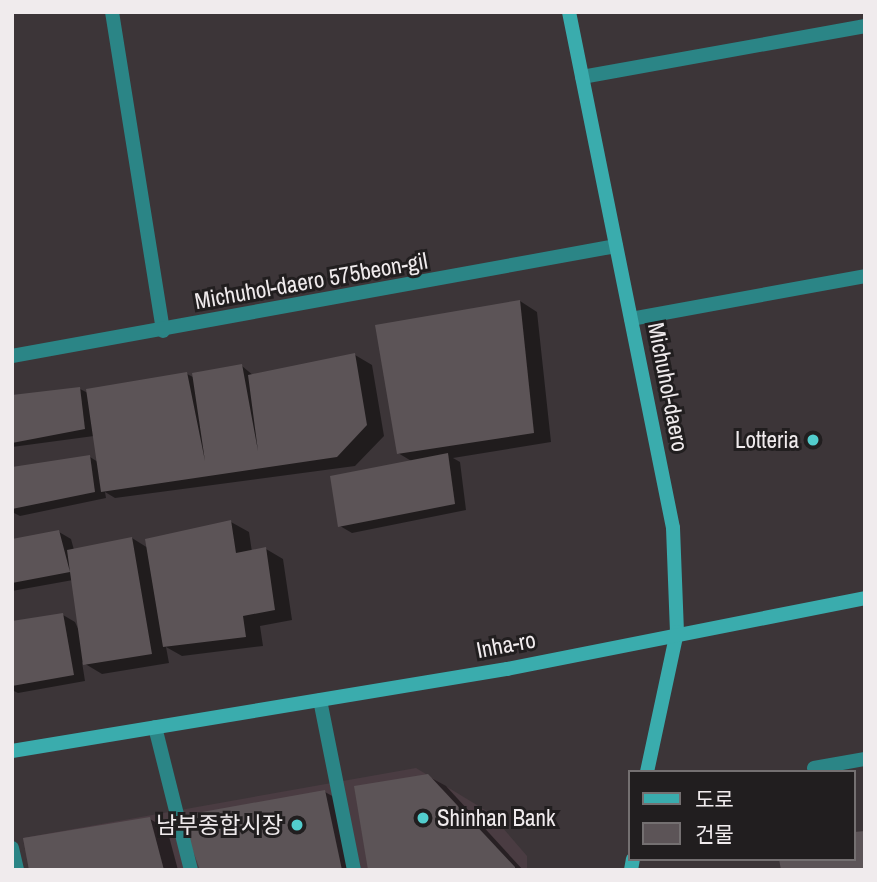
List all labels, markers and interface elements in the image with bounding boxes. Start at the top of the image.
street label: Michuhol-daero 575beon-gil [192,247,430,315]
street label: Michuhol-daero [642,320,694,454]
place label: Lotteria [735,426,799,454]
marker: Lotteria [805,432,821,448]
street label: Inha-ro [474,626,538,664]
legend [628,770,856,861]
text: 도로 [695,785,734,814]
place label: Shinhan Bank [437,804,555,832]
marker: Shinhan Bank [415,810,431,826]
place label: 남부종합시장 [156,811,283,839]
marker: 남부종합시장 [289,817,305,833]
text: 건물 [695,820,734,849]

